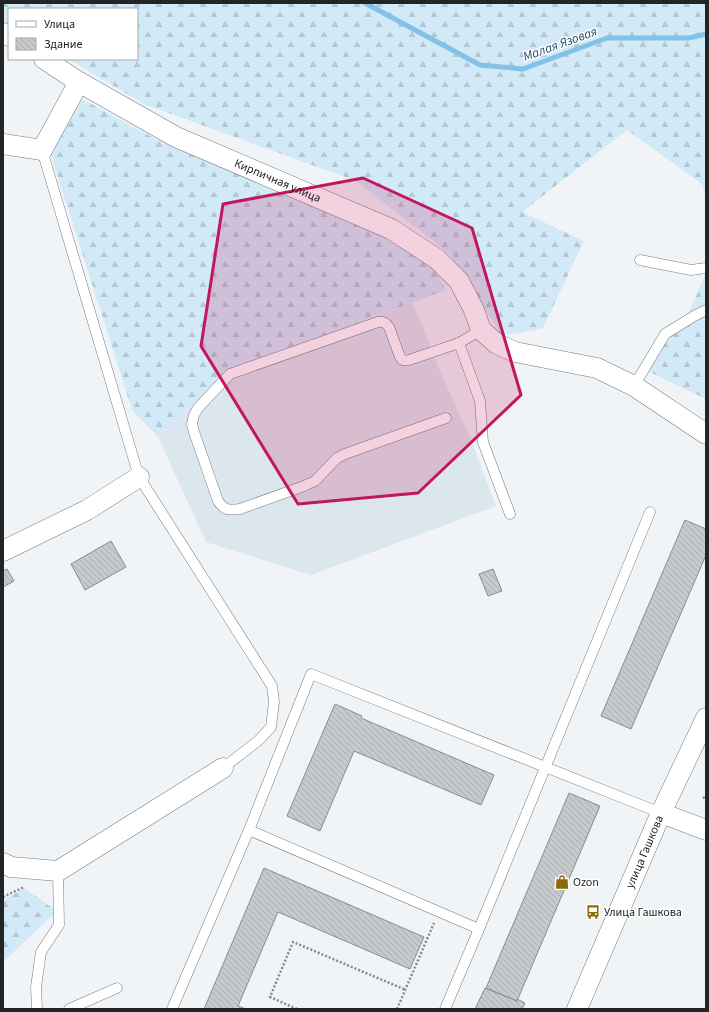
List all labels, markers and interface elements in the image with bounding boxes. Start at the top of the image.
legend [8,8,138,60]
text: Улица [44,16,75,33]
water label: Малая Язовая [520,22,600,66]
text: Здание [44,36,83,53]
street label: Кирпичная улица [232,154,324,207]
street label: улица Гашкова [621,813,668,891]
shop icon: Ozon [554,874,570,890]
place label: Ozon [573,874,599,891]
bus stop icon: Улица Гашкова [585,904,601,920]
place label: Улица Гашкова [604,904,682,921]

